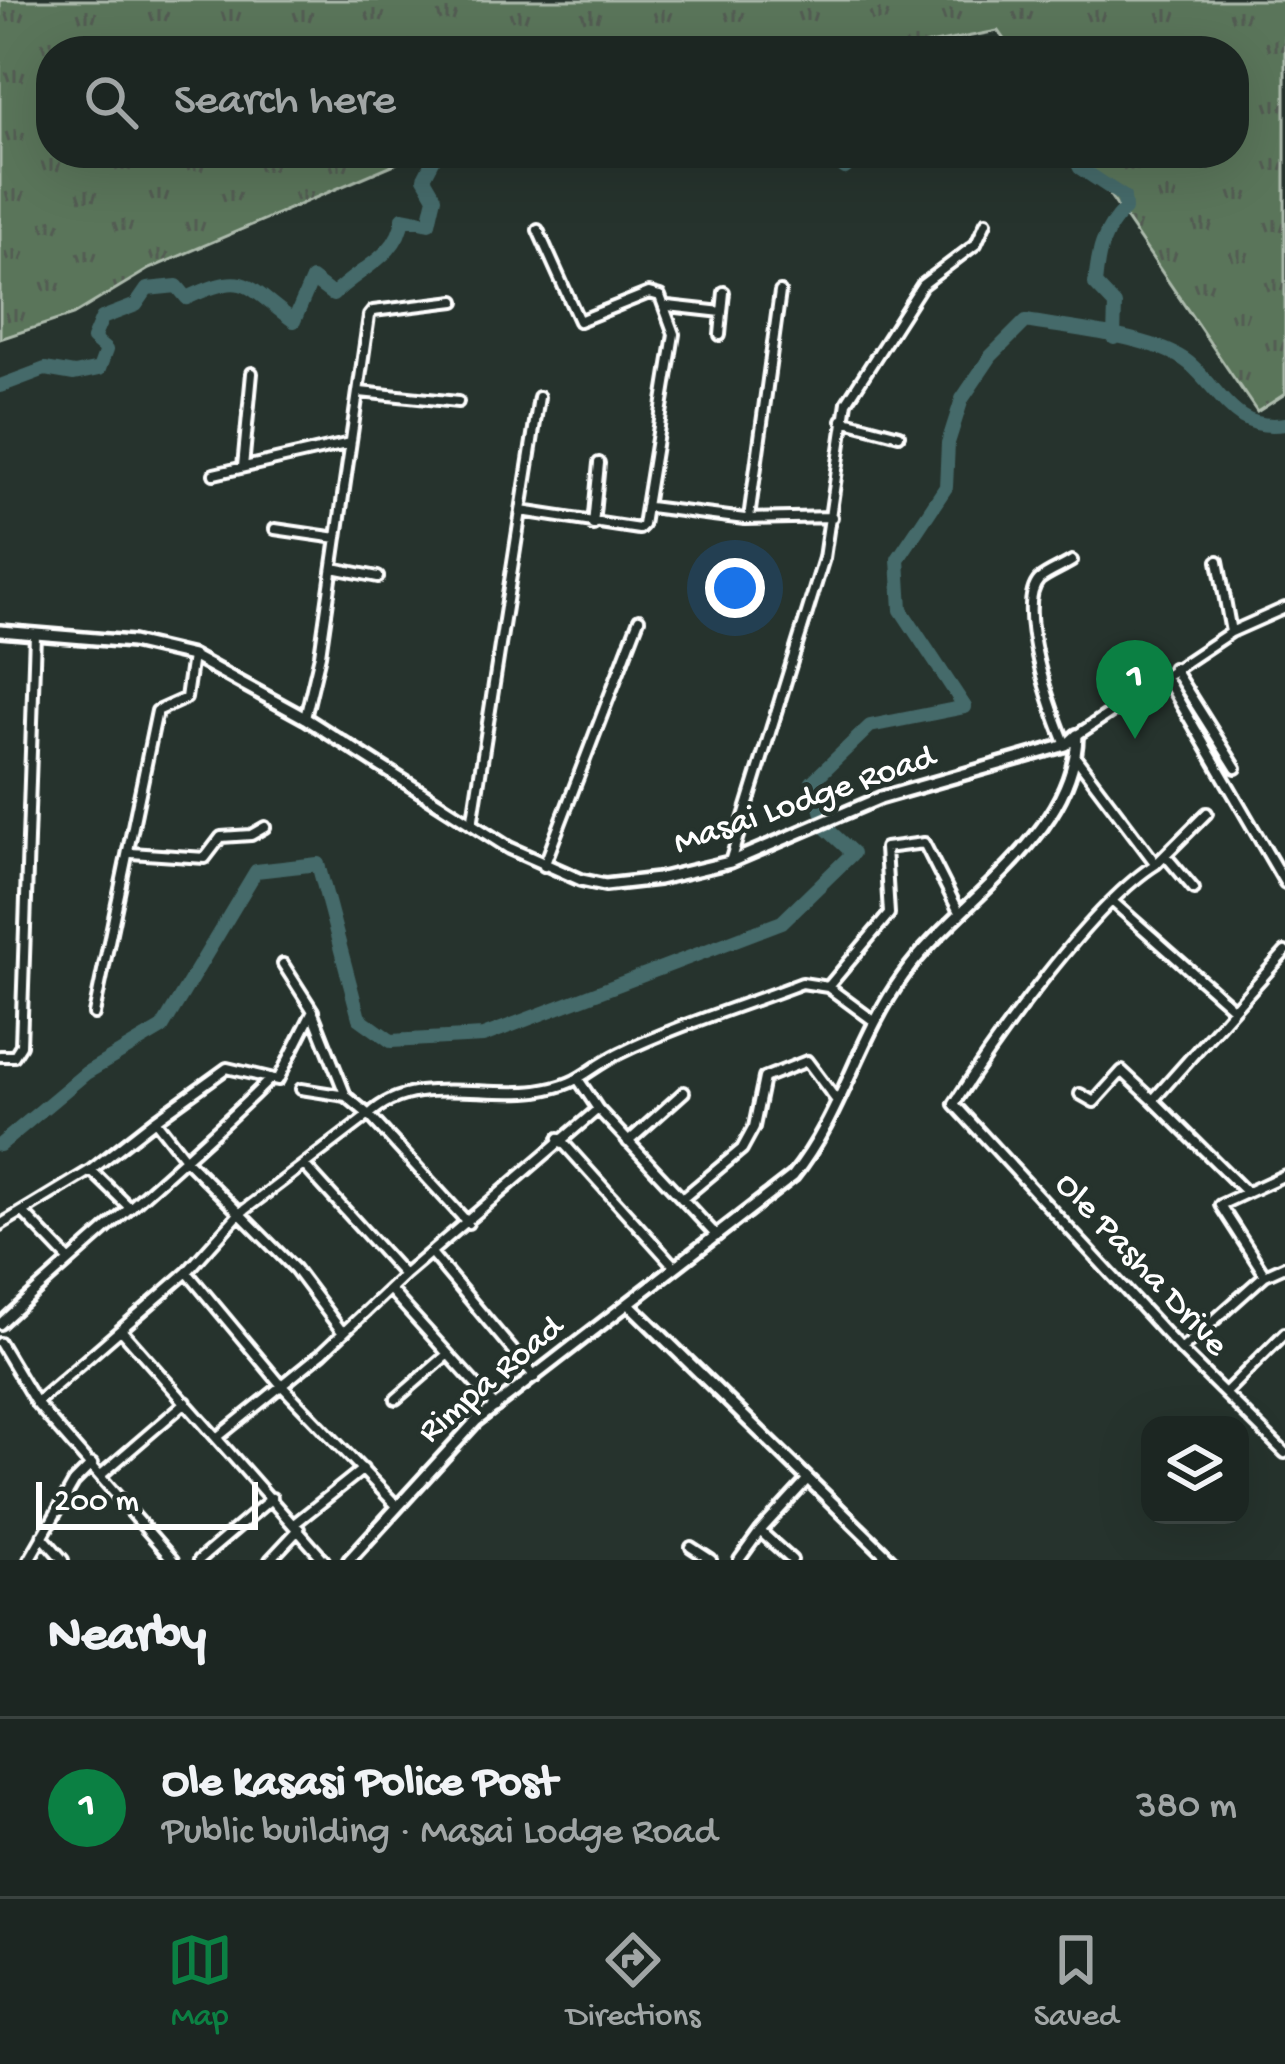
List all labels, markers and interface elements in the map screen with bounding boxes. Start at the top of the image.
search box [36,36,1249,168]
icon: search [78,69,144,135]
text: Search here [174,76,396,129]
your location [705,558,765,618]
pin: 1 [1096,640,1174,739]
street label: Masai Lodge Road [669,736,944,867]
street label: Ole Pasha Drive [1044,1165,1237,1367]
street label: Rimpa Road [410,1306,576,1454]
map controls [1141,1416,1249,1524]
button: layers [1141,1416,1249,1524]
scale bar [36,1476,258,1529]
text: 200 m [54,1484,139,1522]
text: Nearby [48,1608,206,1668]
text: Ole kasasi Police Post [162,1758,557,1811]
text: 1 [79,1785,95,1831]
text: 380 m [1136,1785,1237,1831]
text: Public building · Masai Lodge Road [162,1811,717,1857]
tab: Map [167,1927,233,2037]
tab: Directions [566,1927,700,2037]
tab: Saved [1034,1927,1118,2037]

